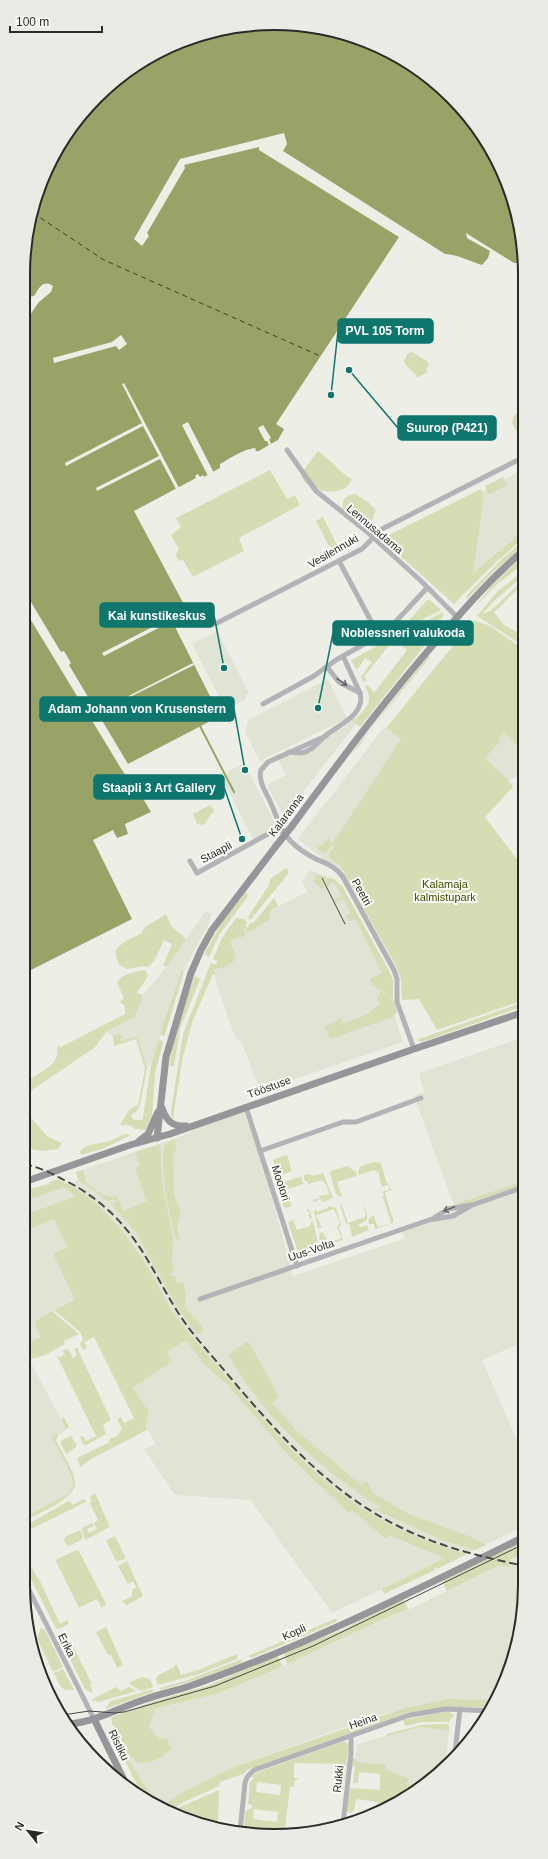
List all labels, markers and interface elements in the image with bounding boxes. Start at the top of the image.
scale bar [10,8,102,34]
text: 100 m [16,15,49,29]
callout: PVL 105 Torm [338,319,433,343]
text: PVL 105 Torm [346,324,424,338]
callout: Suurop (P421) [398,416,496,440]
text: Suurop (P421) [406,421,488,435]
street label: Lennusadama [344,502,406,557]
street label: Vesilennuki [306,532,360,570]
callout: Kai kunstikeskus [100,603,214,627]
text: Kai kunstikeskus [108,609,206,623]
callout: Noblessneri valukoda [333,621,473,645]
text: Noblessneri valukoda [341,626,465,640]
one-way arrow [336,678,347,686]
callout: Adam Johann von Krusenstern [40,697,234,721]
text: Adam Johann von Krusenstern [48,702,226,716]
callout: Staapli 3 Art Gallery [94,775,224,799]
text: Staapli 3 Art Gallery [102,781,216,795]
street label: Kalaranna [266,791,306,839]
street label: Staapli [198,839,234,865]
street label: Peetri [350,877,374,907]
park label: Kalamaja kalmistupark [414,878,476,903]
street label: Tööstuse [246,1074,292,1100]
street label: Mootori [270,1164,292,1202]
one-way arrow [444,1206,456,1214]
street label: Uus-Volta [286,1236,336,1263]
street label: Kopli [280,1622,308,1642]
street label: Erika [56,1631,78,1660]
street label: Heina [347,1710,379,1731]
street label: Ristiku [106,1728,132,1762]
street label: Rukki [331,1765,345,1793]
north arrow [8,1811,48,1851]
text: N [12,1820,27,1832]

